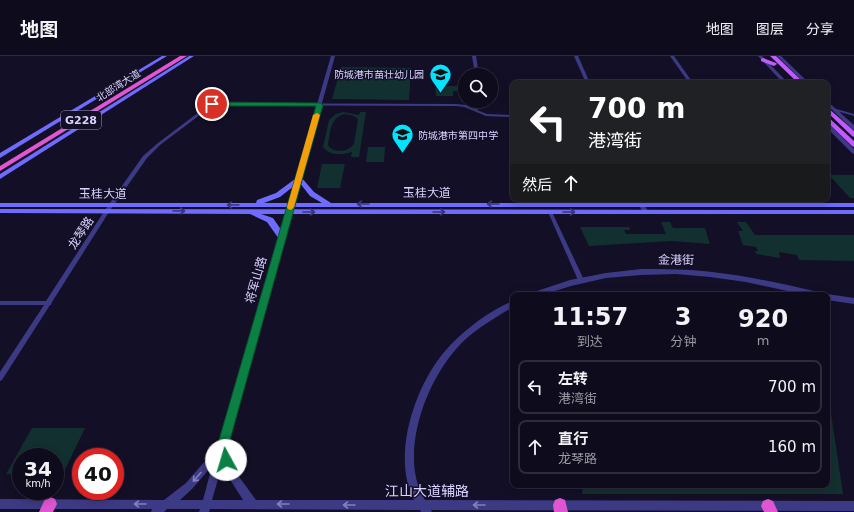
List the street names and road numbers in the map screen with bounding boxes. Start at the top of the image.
street label: 北部湾大道 [94,68,142,103]
road number: G228 [61,111,101,129]
street label: 玉桂大道 [403,186,451,200]
street label: 玉桂大道 [79,187,127,201]
street label: 龙琴路 [65,214,97,252]
street label: 金港街 [658,253,694,267]
street label: 将军山路 [243,255,269,305]
street label: 江山大道辅路 [385,483,469,499]

